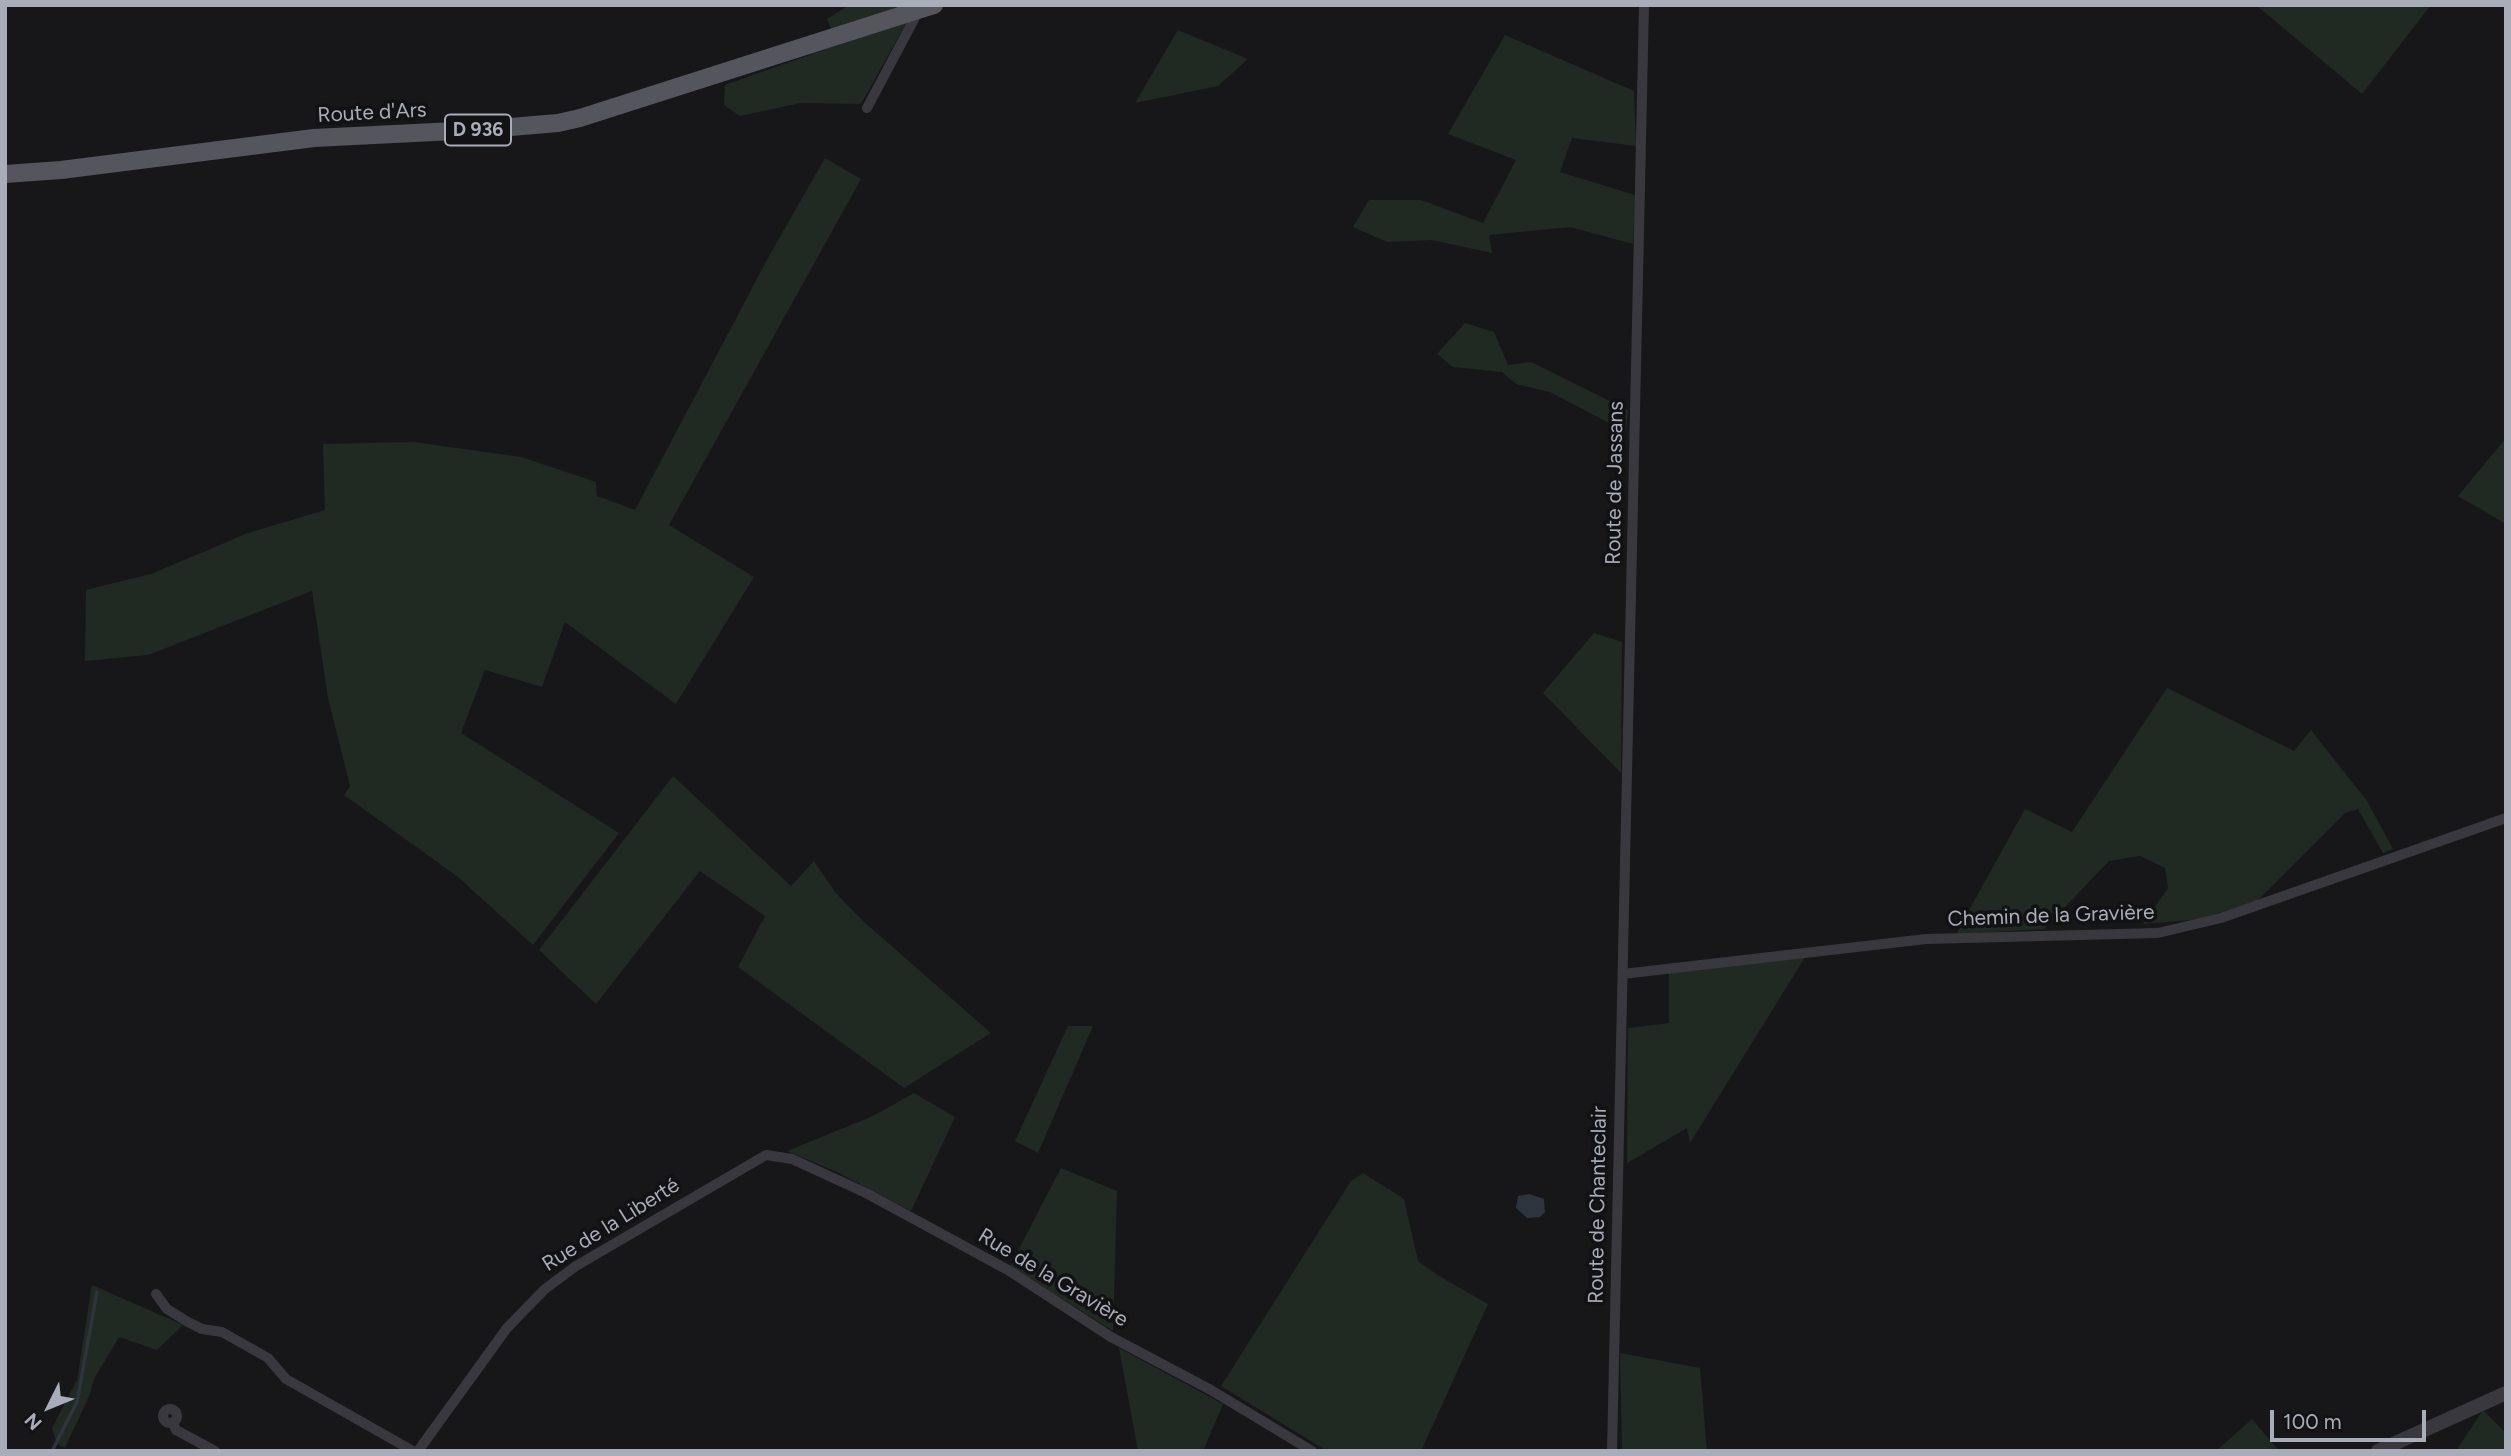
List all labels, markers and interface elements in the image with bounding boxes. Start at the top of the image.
street label: Route d'Ars [317,98,427,128]
road number: D 936 [445,114,511,146]
street label: Route de Jassans [1601,401,1629,565]
street label: Chemin de la Gravière [1947,900,2155,932]
street label: Route de Chanteclair [1584,1106,1612,1304]
street label: Rue de la Liberté [538,1173,684,1277]
street label: Rue de la Gravière [973,1223,1133,1333]
north arrow [14,1372,84,1442]
scale bar [2273,1396,2429,1440]
text: N [20,1408,47,1435]
text: 100 m [2283,1409,2342,1434]

